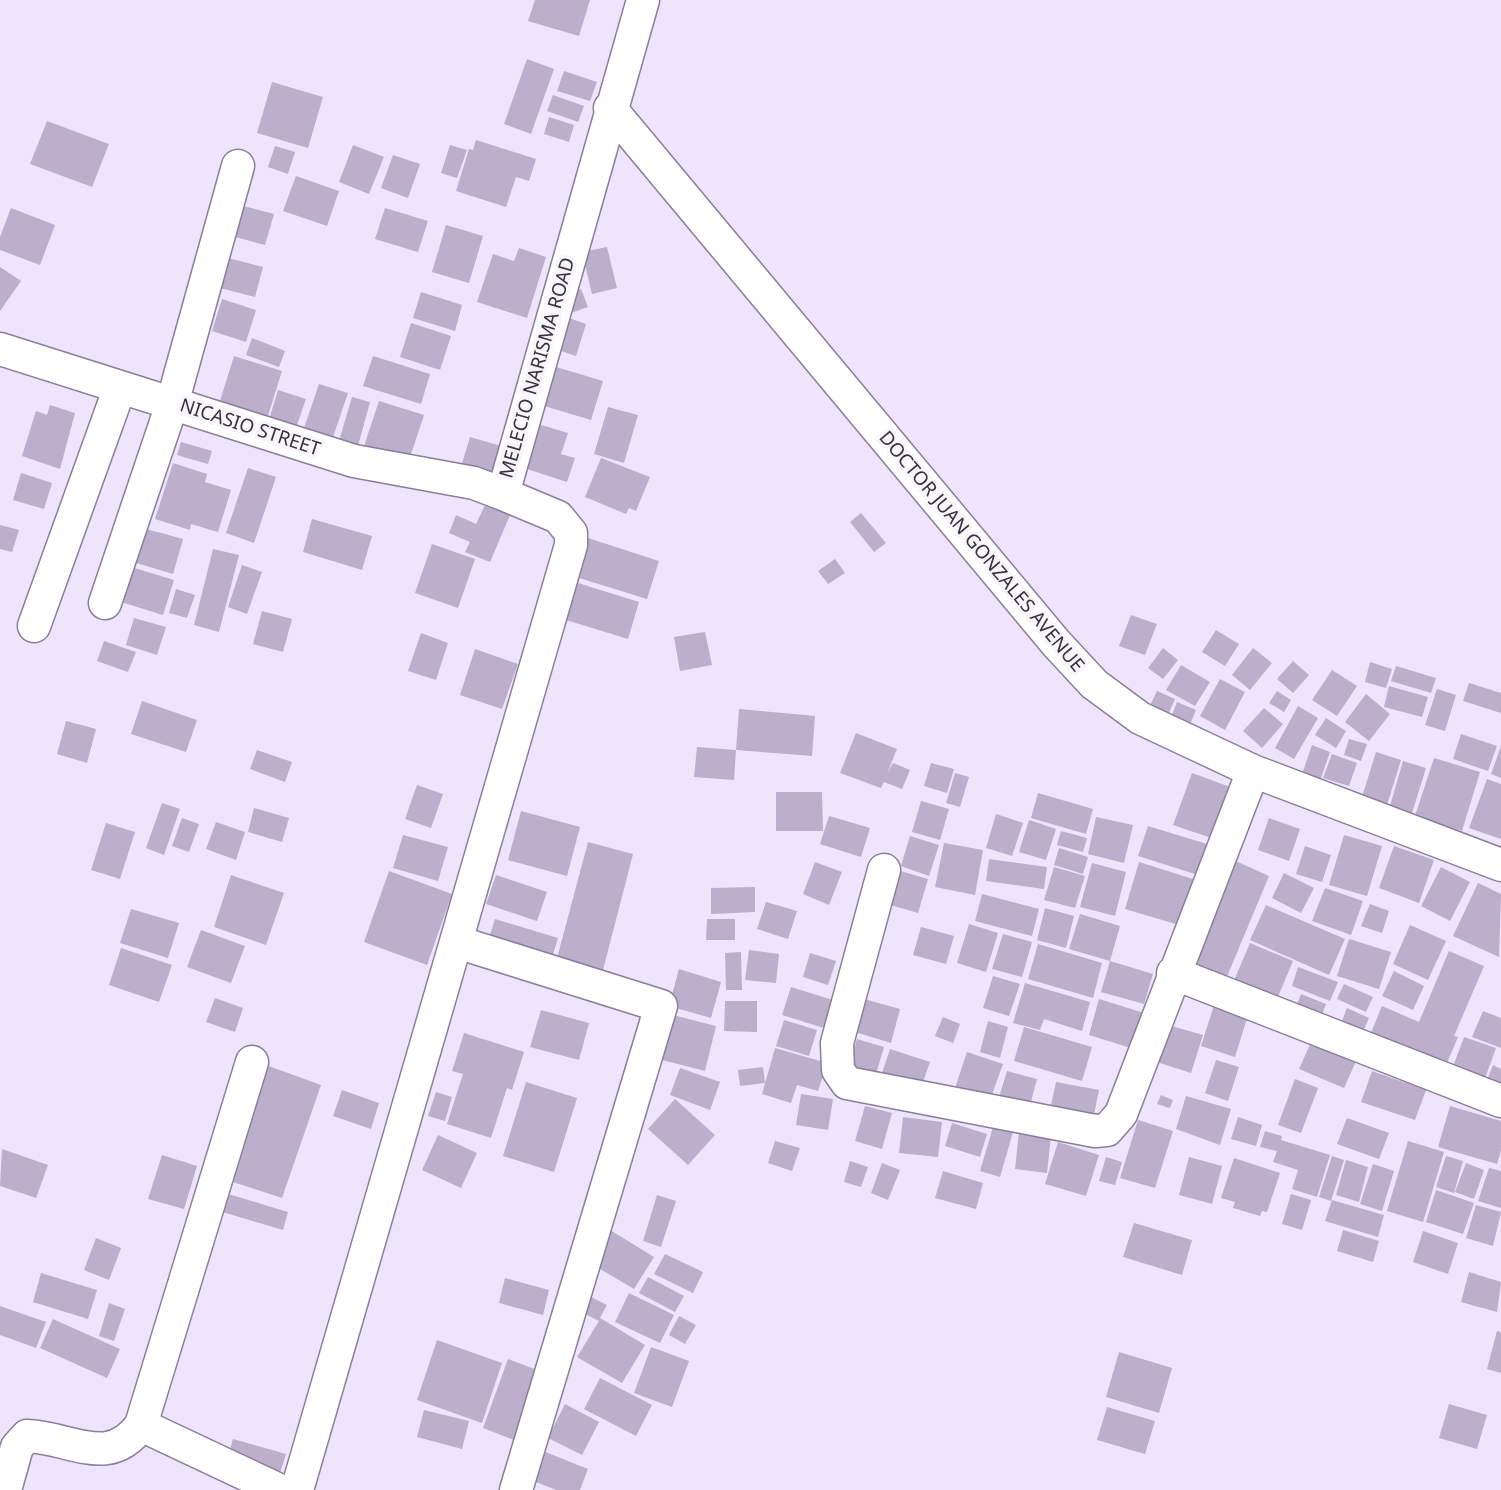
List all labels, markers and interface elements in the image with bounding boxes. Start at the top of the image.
street label: MELECIO NARISMA ROAD [496,255,580,481]
street label: NICASIO STREET [177,395,323,461]
street label: DOCTOR JUAN GONZALES AVENUE [874,427,1088,677]

